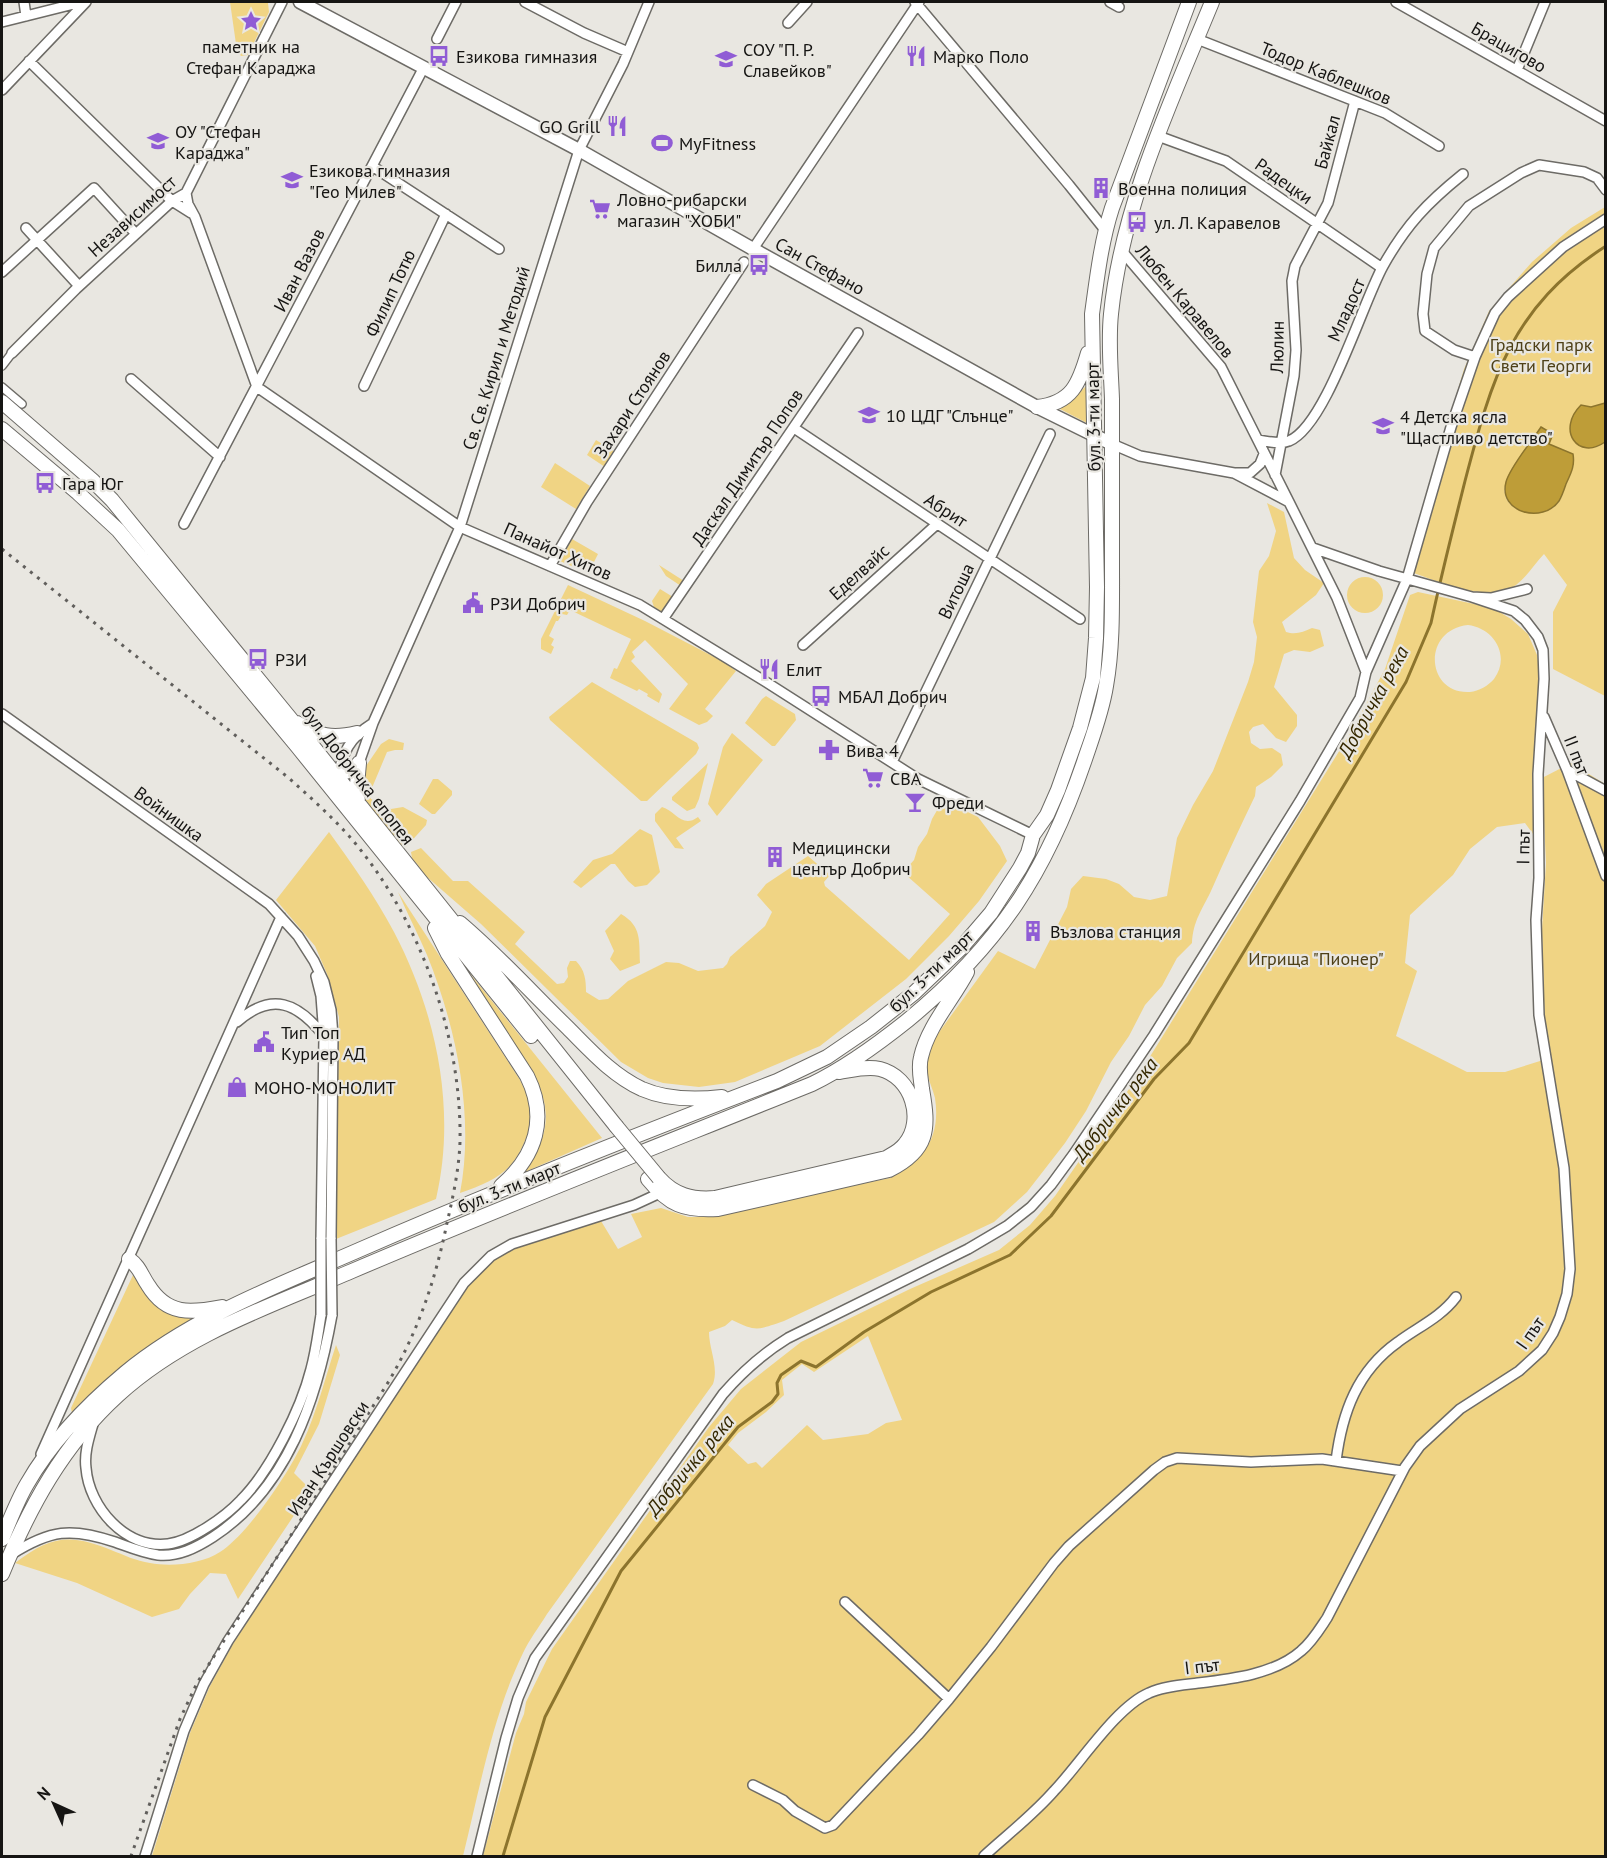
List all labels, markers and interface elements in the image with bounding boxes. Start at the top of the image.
place icon: паметник на Стефан Караджа [239,9,263,33]
street label: Брацигово [1467,16,1551,78]
place label: паметник на Стефан Караджа [186,35,316,79]
street label: Тодор Каблешков [1257,36,1395,110]
place label: СОУ "П. Р. Славейков" [743,38,832,82]
bus stop icon: Езикова гимназия [427,44,451,68]
restaurant icon: Марко Поло [904,44,928,68]
place label: Езикова гимназия [456,45,597,68]
place label: Марко Поло [933,45,1029,68]
school or university icon: СОУ "П. Р. Славейков" [714,47,738,71]
street label: Байкал [1309,112,1345,172]
restaurant icon: GO Grill [605,114,629,138]
place label: GO Grill [539,115,601,138]
place label: ОУ "Стефан Караджа" [175,120,261,164]
school or university icon: ОУ "Стефан Караджа" [146,129,170,153]
sports icon: MyFitness [650,131,674,155]
place label: MyFitness [679,132,756,155]
street label: Радецки [1251,153,1317,209]
place label: Езикова гимназия "Гео Милев" [309,159,450,203]
school or university icon: Езикова гимназия "Гео Милев" [280,168,304,192]
street label: Независимост [83,170,182,262]
building icon: Военна полиция [1089,176,1113,200]
place label: Военна полиция [1118,177,1247,200]
place label: Ловно-рибарски магазин "ХОБИ" [616,188,747,232]
supermarket icon: Ловно-рибарски магазин "ХОБИ" [588,197,612,221]
bus stop icon: ул. Л. Каравелов [1125,210,1149,234]
place label: ул. Л. Каравелов [1154,211,1281,234]
street label: Иван Вазов [268,224,330,316]
street label: Сан Стефано [771,232,869,300]
street label: Любен Каравелов [1130,239,1239,363]
street label: Филип Тотю [360,246,420,340]
bus stop icon: Билла [747,253,771,277]
place label: Билла [695,254,742,277]
street label: Св. Св. Кирил и Методий [457,263,535,453]
street label: Младост [1322,274,1370,345]
street label: Люлин [1265,320,1289,375]
park label: Градски парк Свети Георги [1490,333,1593,377]
street label: Захари Стоянов [589,346,675,462]
street label: бул. 3-ти март [1081,362,1105,472]
street label: Даскал Димитър Попов [686,384,808,550]
school or university icon: 10 ЦДГ "Слънце" [857,403,881,427]
place label: 10 ЦДГ "Слънце" [886,404,1014,427]
place label: 4 Детска ясла "Щастливо детство" [1400,405,1553,449]
school or university icon: 4 Детска ясла "Щастливо детство" [1371,414,1395,438]
bus stop icon: Гара Юг [33,471,57,495]
place label: Гара Юг [62,472,123,495]
street label: Абрит [920,488,973,533]
street label: Панайот Хитов [500,517,616,585]
street label: Еделвайс [824,539,894,605]
street label: Витоша [933,559,979,623]
public building icon: РЗИ Добрич [461,591,485,615]
place label: РЗИ Добрич [490,592,586,615]
water label: Добричка река [1331,641,1415,764]
bus stop icon: РЗИ [246,647,270,671]
place label: РЗИ [275,648,307,671]
restaurant icon: Елит [757,657,781,681]
place label: Елит [786,658,823,681]
bus stop icon: МБАЛ Добрич [809,684,833,708]
place label: МБАЛ Добрич [838,685,947,708]
street label: бул. Добричка епопея [296,701,420,849]
street label: ІІ път [1559,732,1596,779]
pharmacy icon: Вива 4 [817,738,841,762]
place label: Вива 4 [846,739,899,762]
supermarket icon: CBA [861,766,885,790]
place label: CBA [890,767,922,790]
street label: Войнишка [130,781,208,847]
bar icon: Фреди [903,790,927,814]
place label: Фреди [932,791,984,814]
street label: І път [1511,828,1535,865]
place label: Медицински център Добрич [792,836,911,880]
building icon: Медицински център Добрич [763,845,787,869]
building icon: Възлова станция [1021,919,1045,943]
place label: Възлова станция [1050,920,1181,943]
street label: бул. 3-ти март [884,924,979,1017]
park label: Игрища "Пионер" [1248,947,1384,970]
place label: Тип Топ Куриер АД [281,1021,366,1065]
public building icon: Тип Топ Куриер АД [252,1030,276,1054]
water label: Добричка река [1065,1052,1164,1168]
shop icon: МОНО-МОНОЛИТ [225,1075,249,1099]
place label: МОНО-МОНОЛИТ [254,1076,396,1099]
street label: бул. 3-ти март [454,1156,564,1218]
street label: І път [1511,1311,1550,1354]
street label: Иван Кършовски [282,1396,374,1520]
water label: Добричка река [639,1409,740,1522]
street label: І път [1183,1652,1222,1680]
north arrow [24,1774,84,1834]
text: N [33,1783,54,1804]

